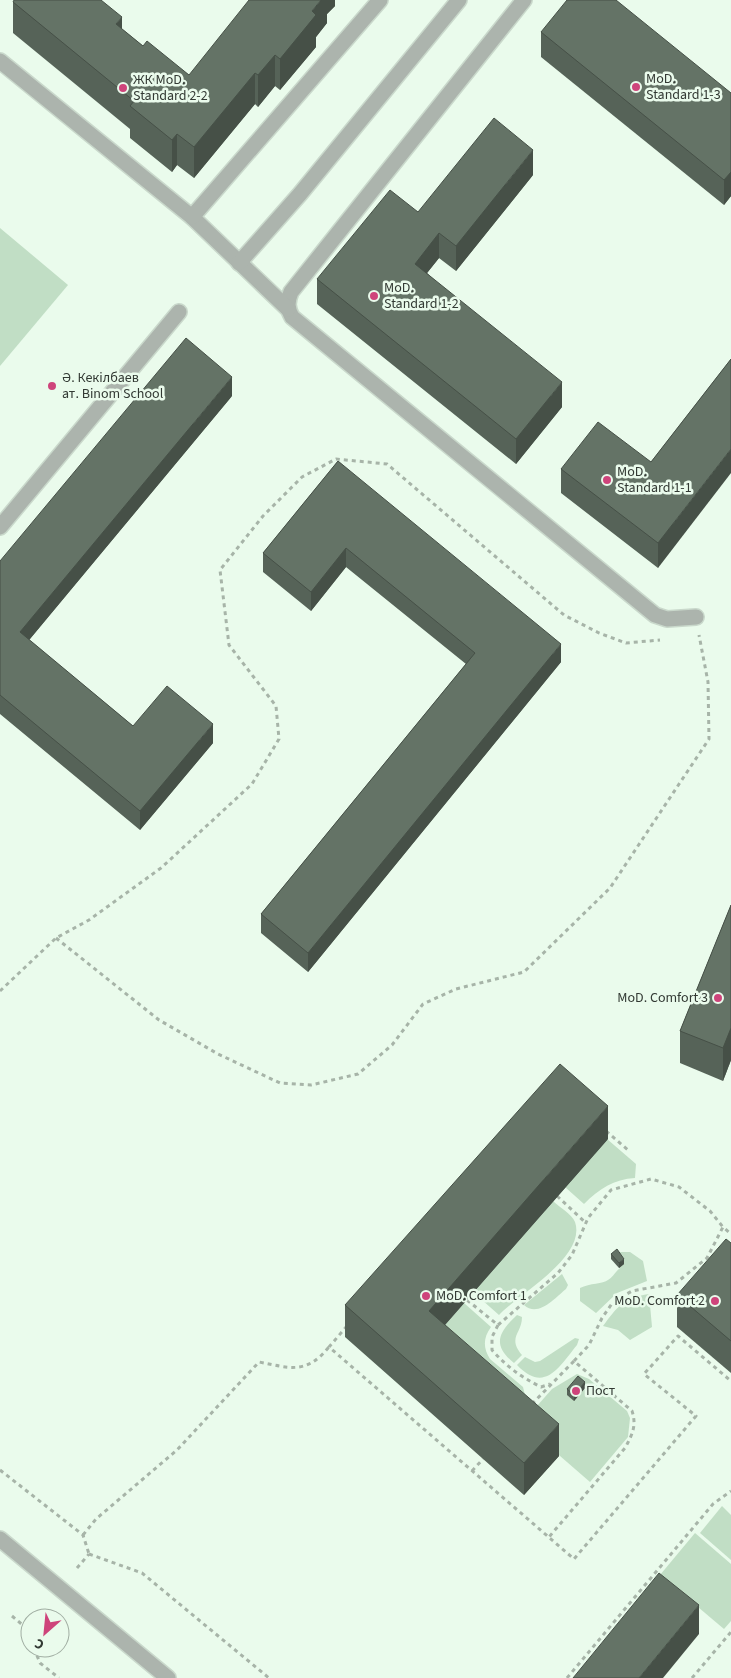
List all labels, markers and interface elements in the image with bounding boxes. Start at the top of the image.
place label: MoD. Standard 1-3 [646,69,721,105]
place label: ЖК MoD. Standard 2-2 [133,70,208,106]
marker: MoD. Standard 1-3 [630,81,642,93]
marker: ЖК MoD. Standard 2-2 [117,82,129,94]
place label: MoD. Standard 1-2 [384,278,459,314]
marker: MoD. Standard 1-2 [368,290,380,302]
place label: Ә. Кекілбаев ат. Binom School [62,368,164,404]
marker: Ә. Кекілбаев ат. Binom School [46,380,58,392]
place label: MoD. Standard 1-1 [617,462,692,498]
marker: MoD. Standard 1-1 [601,474,613,486]
place label: МoD. Comfort 3 [617,988,708,1008]
marker: МoD. Comfort 3 [712,992,724,1004]
place label: МoD. Comfort 1 [436,1286,527,1306]
marker: МoD. Comfort 1 [420,1290,432,1302]
place label: МoD. Comfort 2 [614,1291,705,1311]
marker: МoD. Comfort 2 [709,1295,721,1307]
place label: Пост [586,1381,616,1401]
marker: Пост [570,1385,582,1397]
north arrow [20,1608,70,1658]
text: С [31,1633,48,1654]

